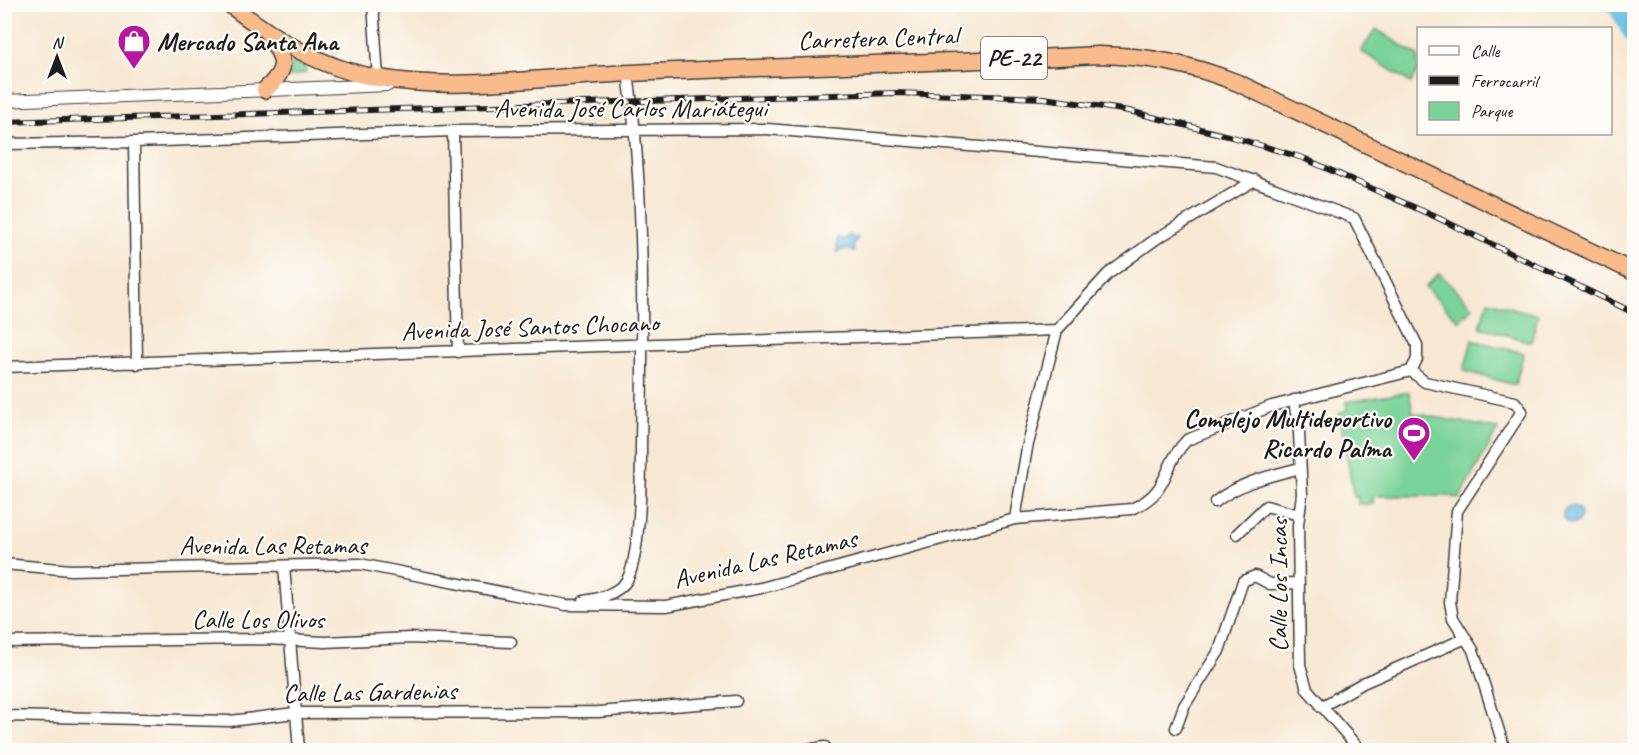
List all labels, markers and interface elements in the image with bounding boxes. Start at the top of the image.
street label: Carretera Central [797,19,963,57]
shop icon: Mercado Santa Ana [116,23,152,70]
place label: Mercado Santa Ana [157,25,340,58]
north arrow [27,27,87,87]
legend [1417,27,1612,135]
text: N [52,33,65,53]
road number: PE-22 [981,37,1047,79]
text: Calle [1471,40,1500,62]
text: Ferrocarril [1471,70,1540,92]
street label: Avenida José Carlos Mariátegui [495,92,770,125]
text: Parque [1471,100,1513,122]
street label: Avenida José Santos Chocano [401,306,662,348]
place label: Complejo Multideportivo Ricardo Palma [1184,402,1393,465]
sports icon: Complejo Multideportivo Ricardo Palma [1396,415,1432,462]
street label: Calle Los Incas [1262,516,1295,652]
street label: Avenida Las Retamas [670,521,862,596]
street label: Avenida Las Retamas [180,529,369,562]
street label: Calle Los Olivos [192,603,326,636]
street label: Calle Las Gardenias [283,674,459,710]

